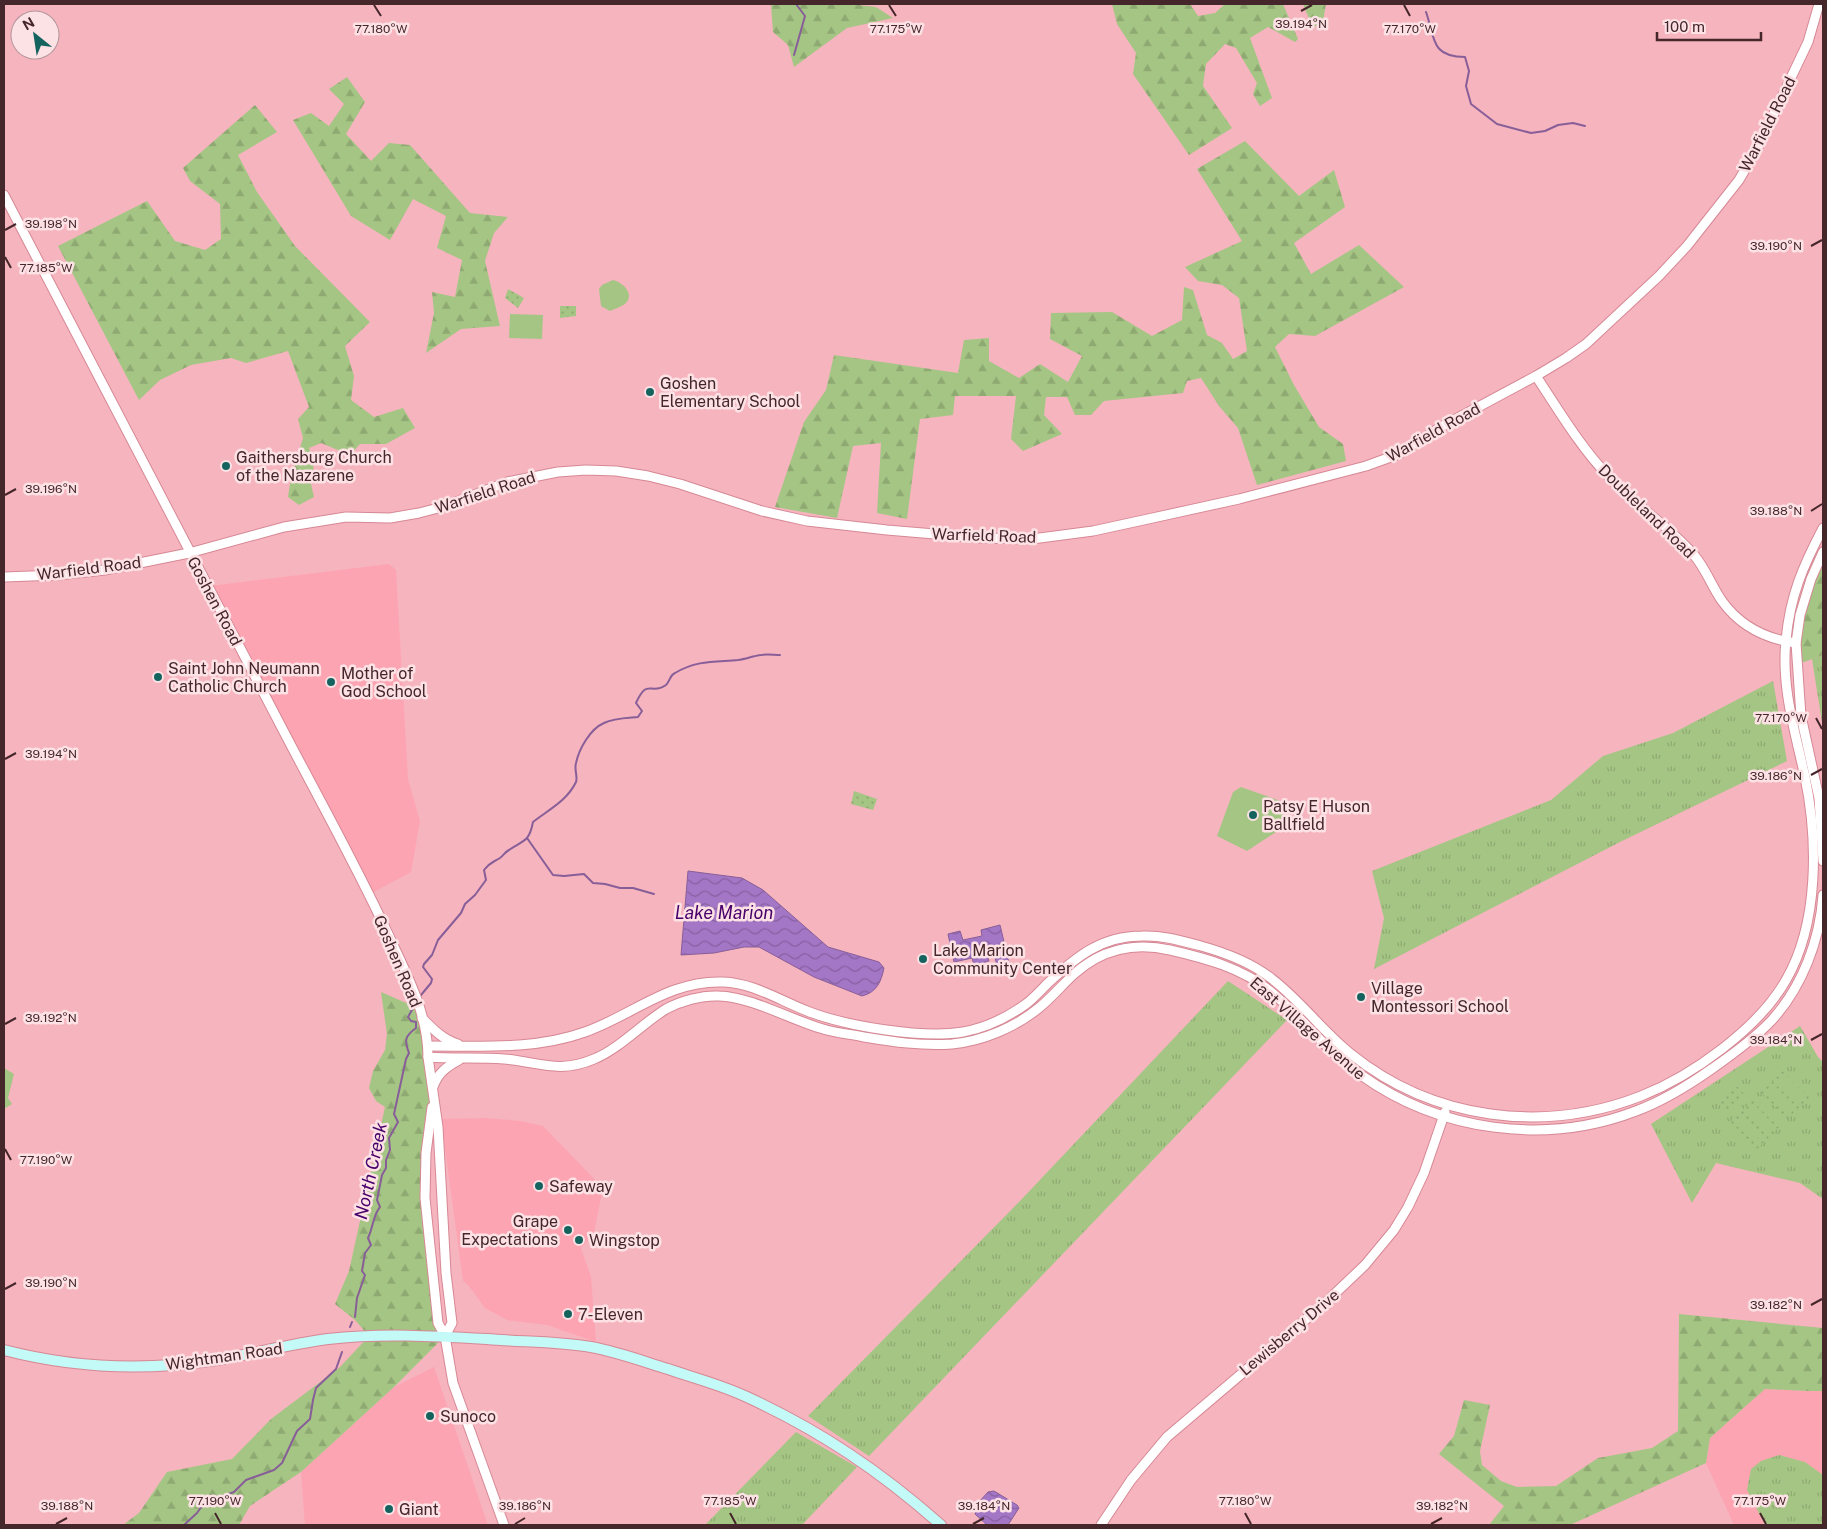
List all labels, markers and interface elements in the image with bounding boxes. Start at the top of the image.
north arrow [10,10,60,60]
scale bar [1657,10,1761,42]
text: N [20,14,37,33]
text: 39.194°N [1275,17,1327,31]
text: 100 m [1664,18,1705,35]
text: 77.180°W [355,22,408,36]
text: 77.175°W [870,22,923,36]
text: 77.170°W [1384,22,1437,36]
street label: Warfield Road [1735,73,1800,175]
text: 39.198°N [25,217,77,231]
text: 39.190°N [1750,239,1802,253]
text: 77.185°W [19,261,73,275]
place label: Goshen Elementary School [660,374,801,411]
marker: Goshen Elementary School [644,386,656,398]
street label: Warfield Road [1383,399,1484,466]
place label: Gaithersburg Church of the Nazarene [236,448,392,485]
marker: Gaithersburg Church of the Nazarene [220,460,232,472]
street label: Doubleland Road [1594,461,1699,562]
street label: Warfield Road [432,467,538,518]
text: 39.196°N [25,482,77,496]
text: 39.188°N [1750,504,1802,518]
street label: Warfield Road [931,524,1037,547]
street label: Warfield Road [36,553,142,584]
street label: Goshen Road [183,553,246,649]
place label: Saint John Neumann Catholic Church [168,659,320,696]
place label: Mother of God School [341,664,427,701]
marker: Saint John Neumann Catholic Church [152,671,164,683]
marker: Mother of God School [325,676,337,688]
text: 77.170°W [1755,711,1808,725]
text: 39.194°N [25,747,77,761]
text: 39.186°N [1750,769,1802,783]
place label: Patsy E Huson Ballfield [1263,797,1370,834]
marker: Patsy E Huson Ballfield [1247,809,1259,821]
water label: Lake Marion [675,902,773,923]
street label: Goshen Road [370,912,425,1010]
place label: Lake Marion Community Center [933,941,1072,978]
marker: Lake Marion Community Center [917,953,929,965]
street label: East Village Avenue [1246,973,1369,1084]
place label: Village Montessori School [1371,979,1509,1016]
marker: Village Montessori School [1355,991,1367,1003]
text: 39.192°N [25,1011,77,1025]
text: 39.184°N [1750,1033,1802,1047]
water label: North Creek [350,1120,391,1221]
text: 77.190°W [20,1153,73,1167]
place label: Safeway [549,1177,613,1196]
marker: Safeway [533,1180,545,1192]
place label: Grape Expectations [461,1212,558,1249]
marker: Grape Expectations [562,1224,574,1236]
place label: Wingstop [589,1231,660,1250]
marker: Wingstop [573,1234,585,1246]
text: 39.190°N [25,1276,77,1290]
street label: Lewisberry Drive [1236,1285,1343,1380]
text: 39.182°N [1750,1298,1802,1312]
place label: 7-Eleven [578,1305,643,1324]
marker: 7-Eleven [562,1308,574,1320]
street label: Wightman Road [164,1339,284,1374]
place label: Sunoco [440,1407,496,1426]
marker: Sunoco [424,1410,436,1422]
text: 77.190°W [189,1494,242,1508]
text: 77.185°W [703,1494,757,1508]
text: 77.180°W [1219,1494,1272,1508]
text: 77.175°W [1734,1494,1787,1508]
text: 39.188°N [41,1499,93,1513]
text: 39.186°N [499,1499,551,1513]
text: 39.184°N [958,1499,1010,1513]
text: 39.182°N [1416,1499,1468,1513]
place label: Giant [399,1500,439,1519]
marker: Giant [383,1503,395,1515]

